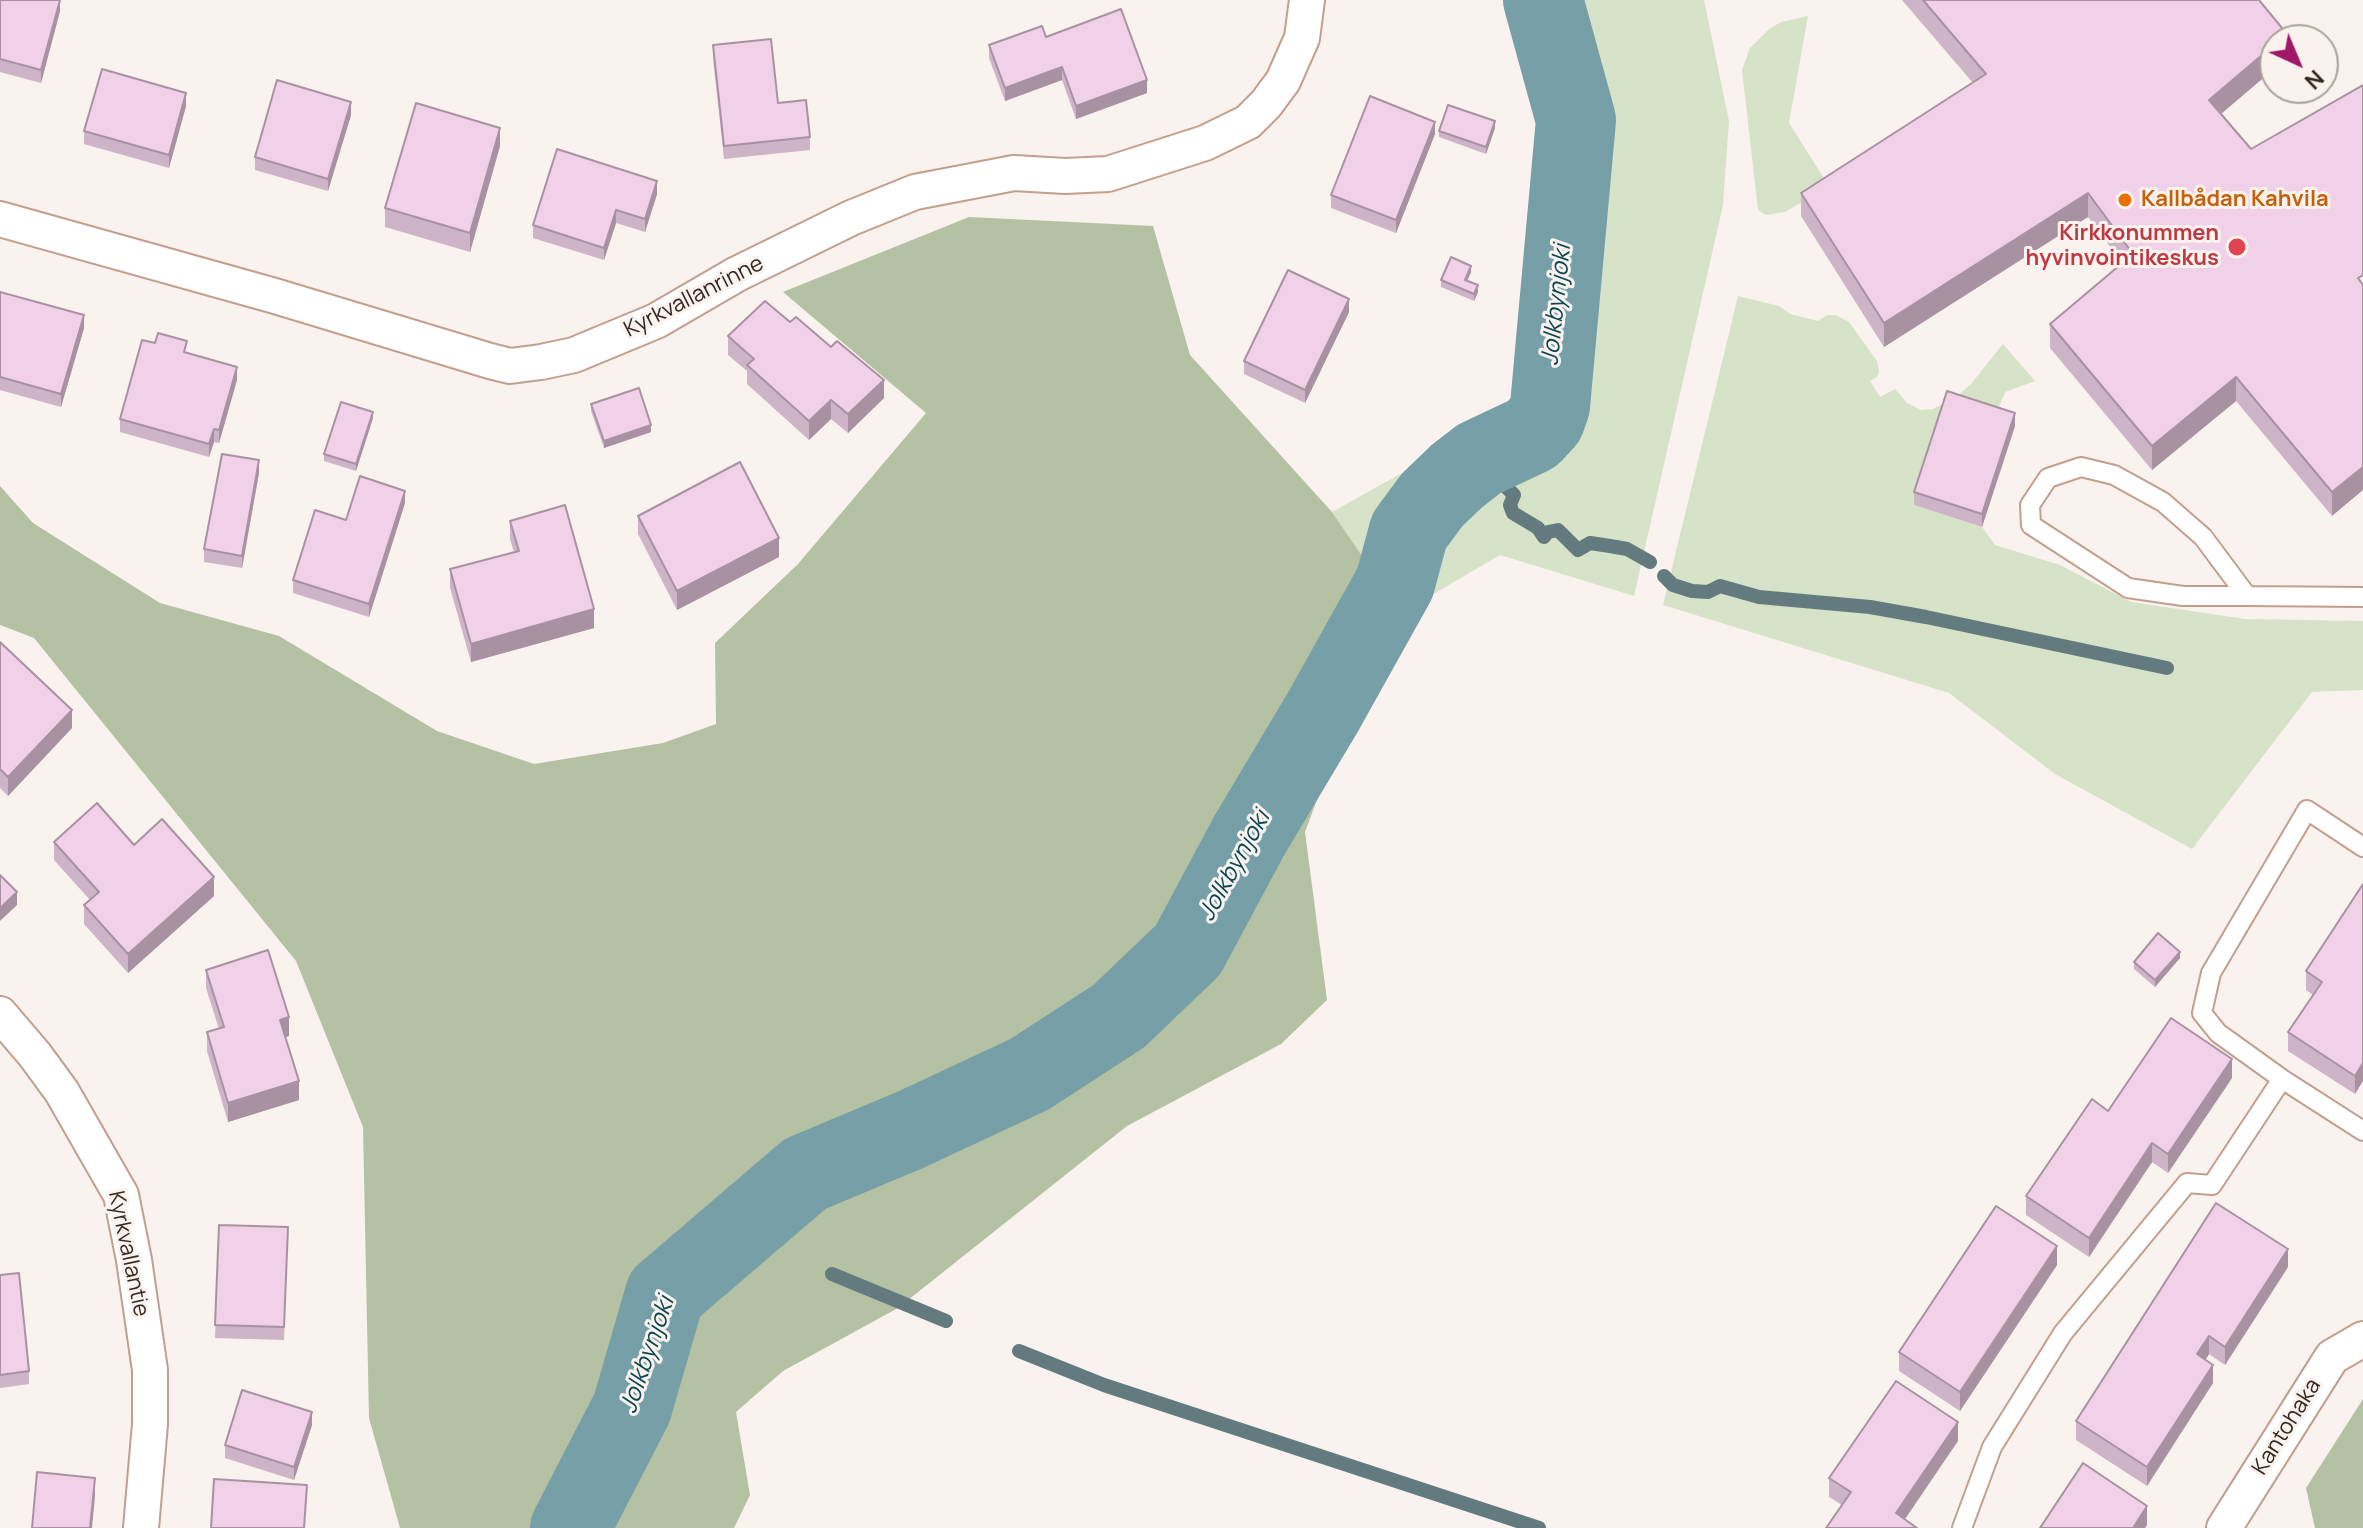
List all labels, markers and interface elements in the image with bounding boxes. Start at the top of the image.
north arrow [2259,24,2339,104]
text: N [2298,64,2330,96]
place label: Kallbådan Kahvila [2141,187,2329,213]
marker: Kallbådan Kahvila [2116,191,2134,209]
place label: Kirkkonummen hyvinvointikeskus [2026,221,2219,272]
marker: Kirkkonummen hyvinvointikeskus [2226,236,2248,258]
water label: Jolkbynjoki [1536,243,1578,367]
street label: Kyrkvallanrinne [620,251,768,343]
water label: Jolkbynjoki [1193,806,1277,926]
street label: Kyrkvallantie [102,1189,154,1319]
water label: Jolkbynjoki [615,1293,681,1417]
street label: Kantohaka [2247,1374,2327,1480]

